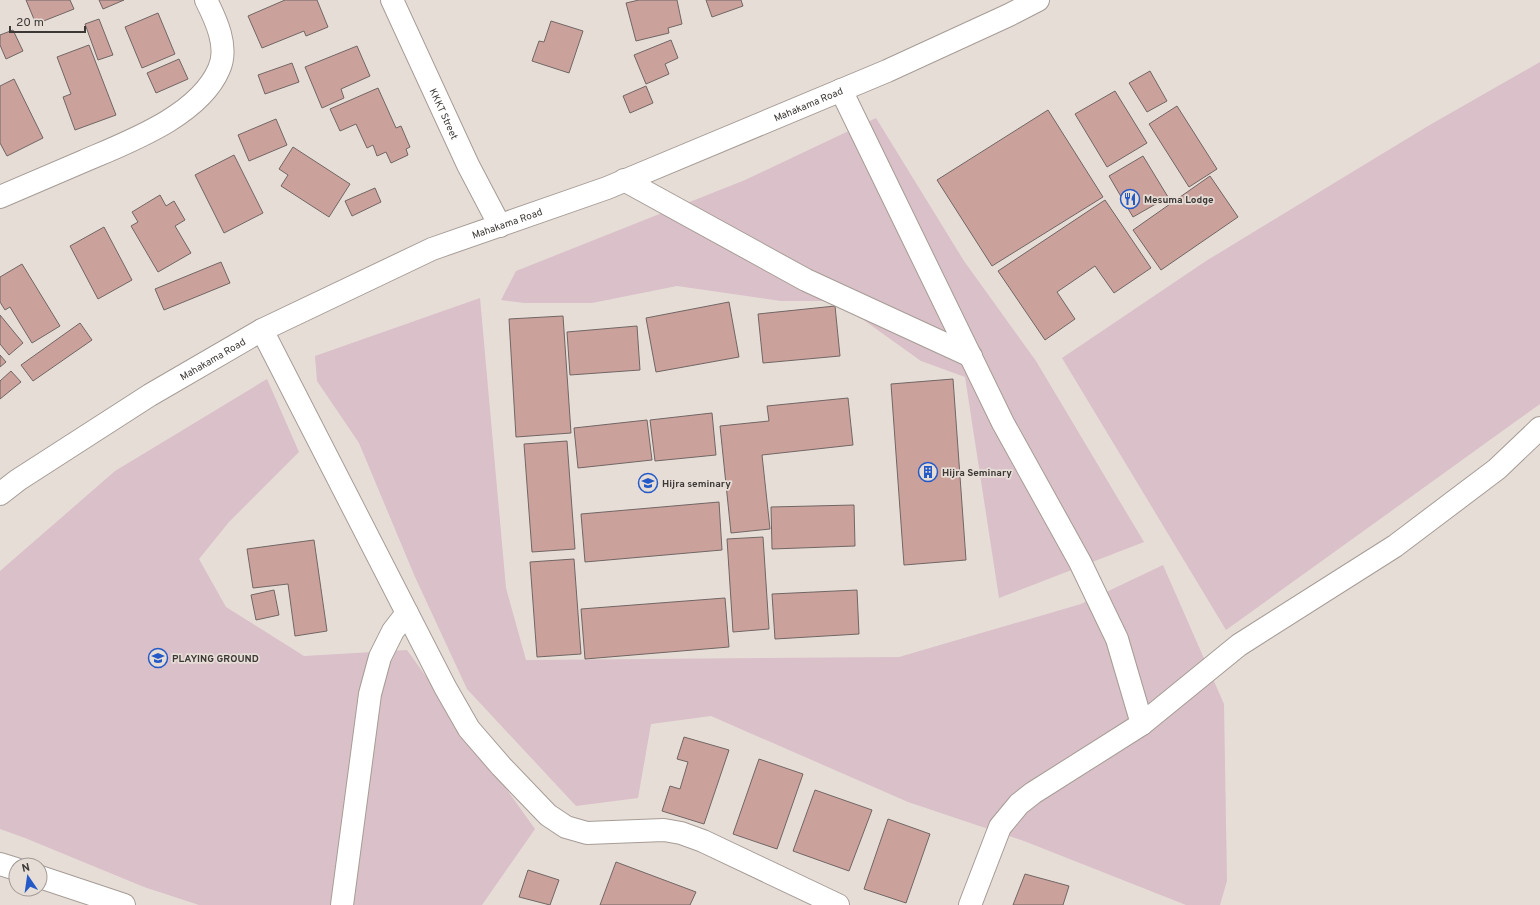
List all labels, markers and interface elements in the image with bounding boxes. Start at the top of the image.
scale bar [10,8,85,34]
text: 20 m [16,15,44,31]
street label: Mahakama Road [772,85,845,126]
street label: KKKT Street [426,87,460,142]
restaurant icon: Mesuma Lodge [1119,188,1141,210]
place label: Mesuma Lodge [1144,194,1214,207]
street label: Mahakama Road [470,206,544,243]
street label: Mahakama Road [178,336,248,384]
building icon: Hijra Seminary [917,461,939,483]
place label: Hijra Seminary [942,467,1012,480]
school or university icon: Hijra seminary [637,472,659,494]
place label: Hijra seminary [662,478,731,491]
school or university icon: PLAYING GROUND [147,647,169,669]
place label: PLAYING GROUND [172,653,259,666]
north arrow [8,857,48,897]
text: N [21,861,31,876]

